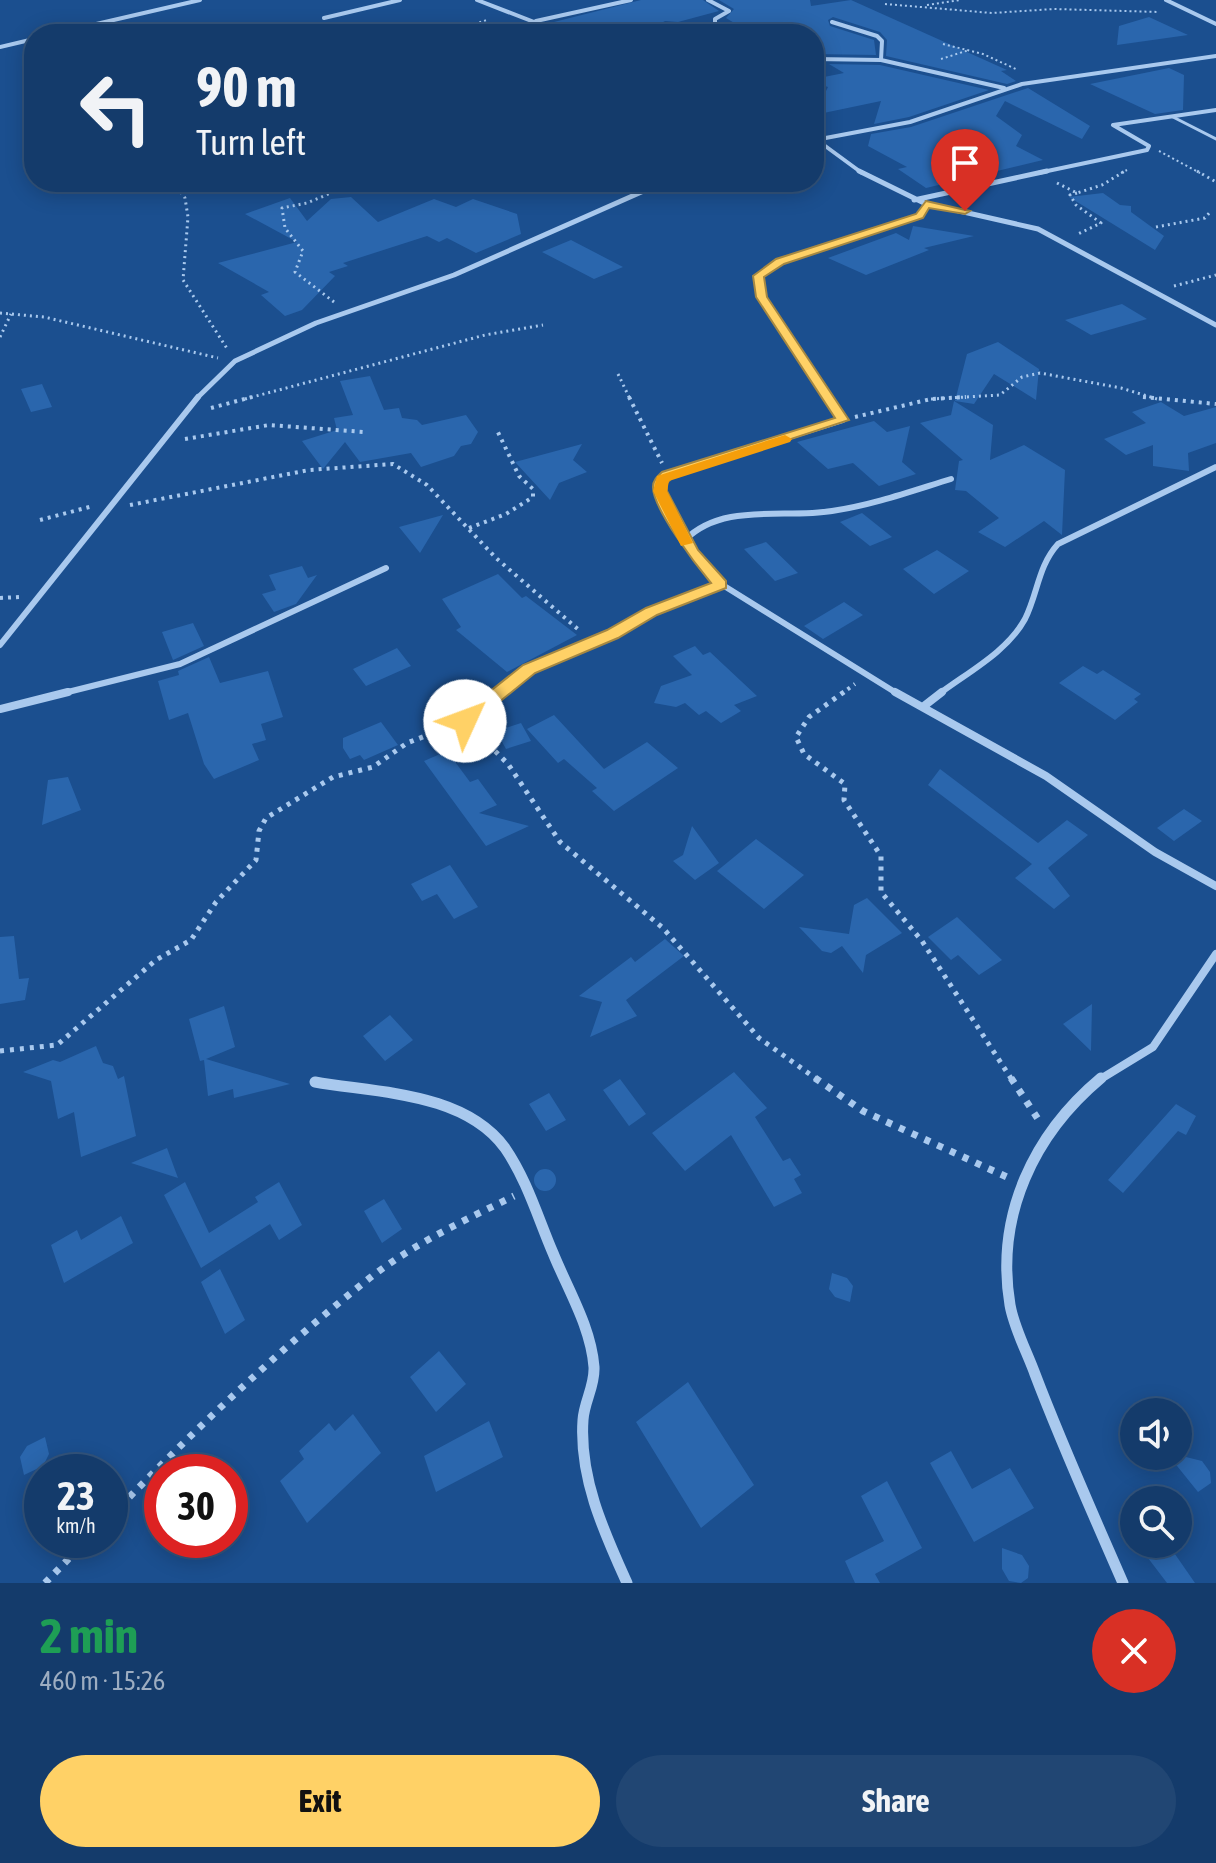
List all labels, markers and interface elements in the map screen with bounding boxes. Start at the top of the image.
text: 90 m [196,55,297,119]
icon: left [64,56,168,160]
text: Turn left [196,121,306,163]
pin [931,129,999,211]
icon: arrive [943,141,987,185]
position arrow [423,679,507,763]
map controls [1120,1398,1192,1558]
button: sound [1120,1398,1192,1470]
speed limit sign: 30 [144,1454,248,1558]
text: 23 [57,1473,95,1518]
button: search [1120,1486,1192,1558]
text: km/h [56,1514,96,1537]
text: 2 min [40,1608,138,1663]
button: close [1092,1609,1176,1693]
text: 460 m · 15:26 [40,1666,165,1696]
button: Exit [40,1755,600,1847]
button: Share [616,1755,1176,1847]

